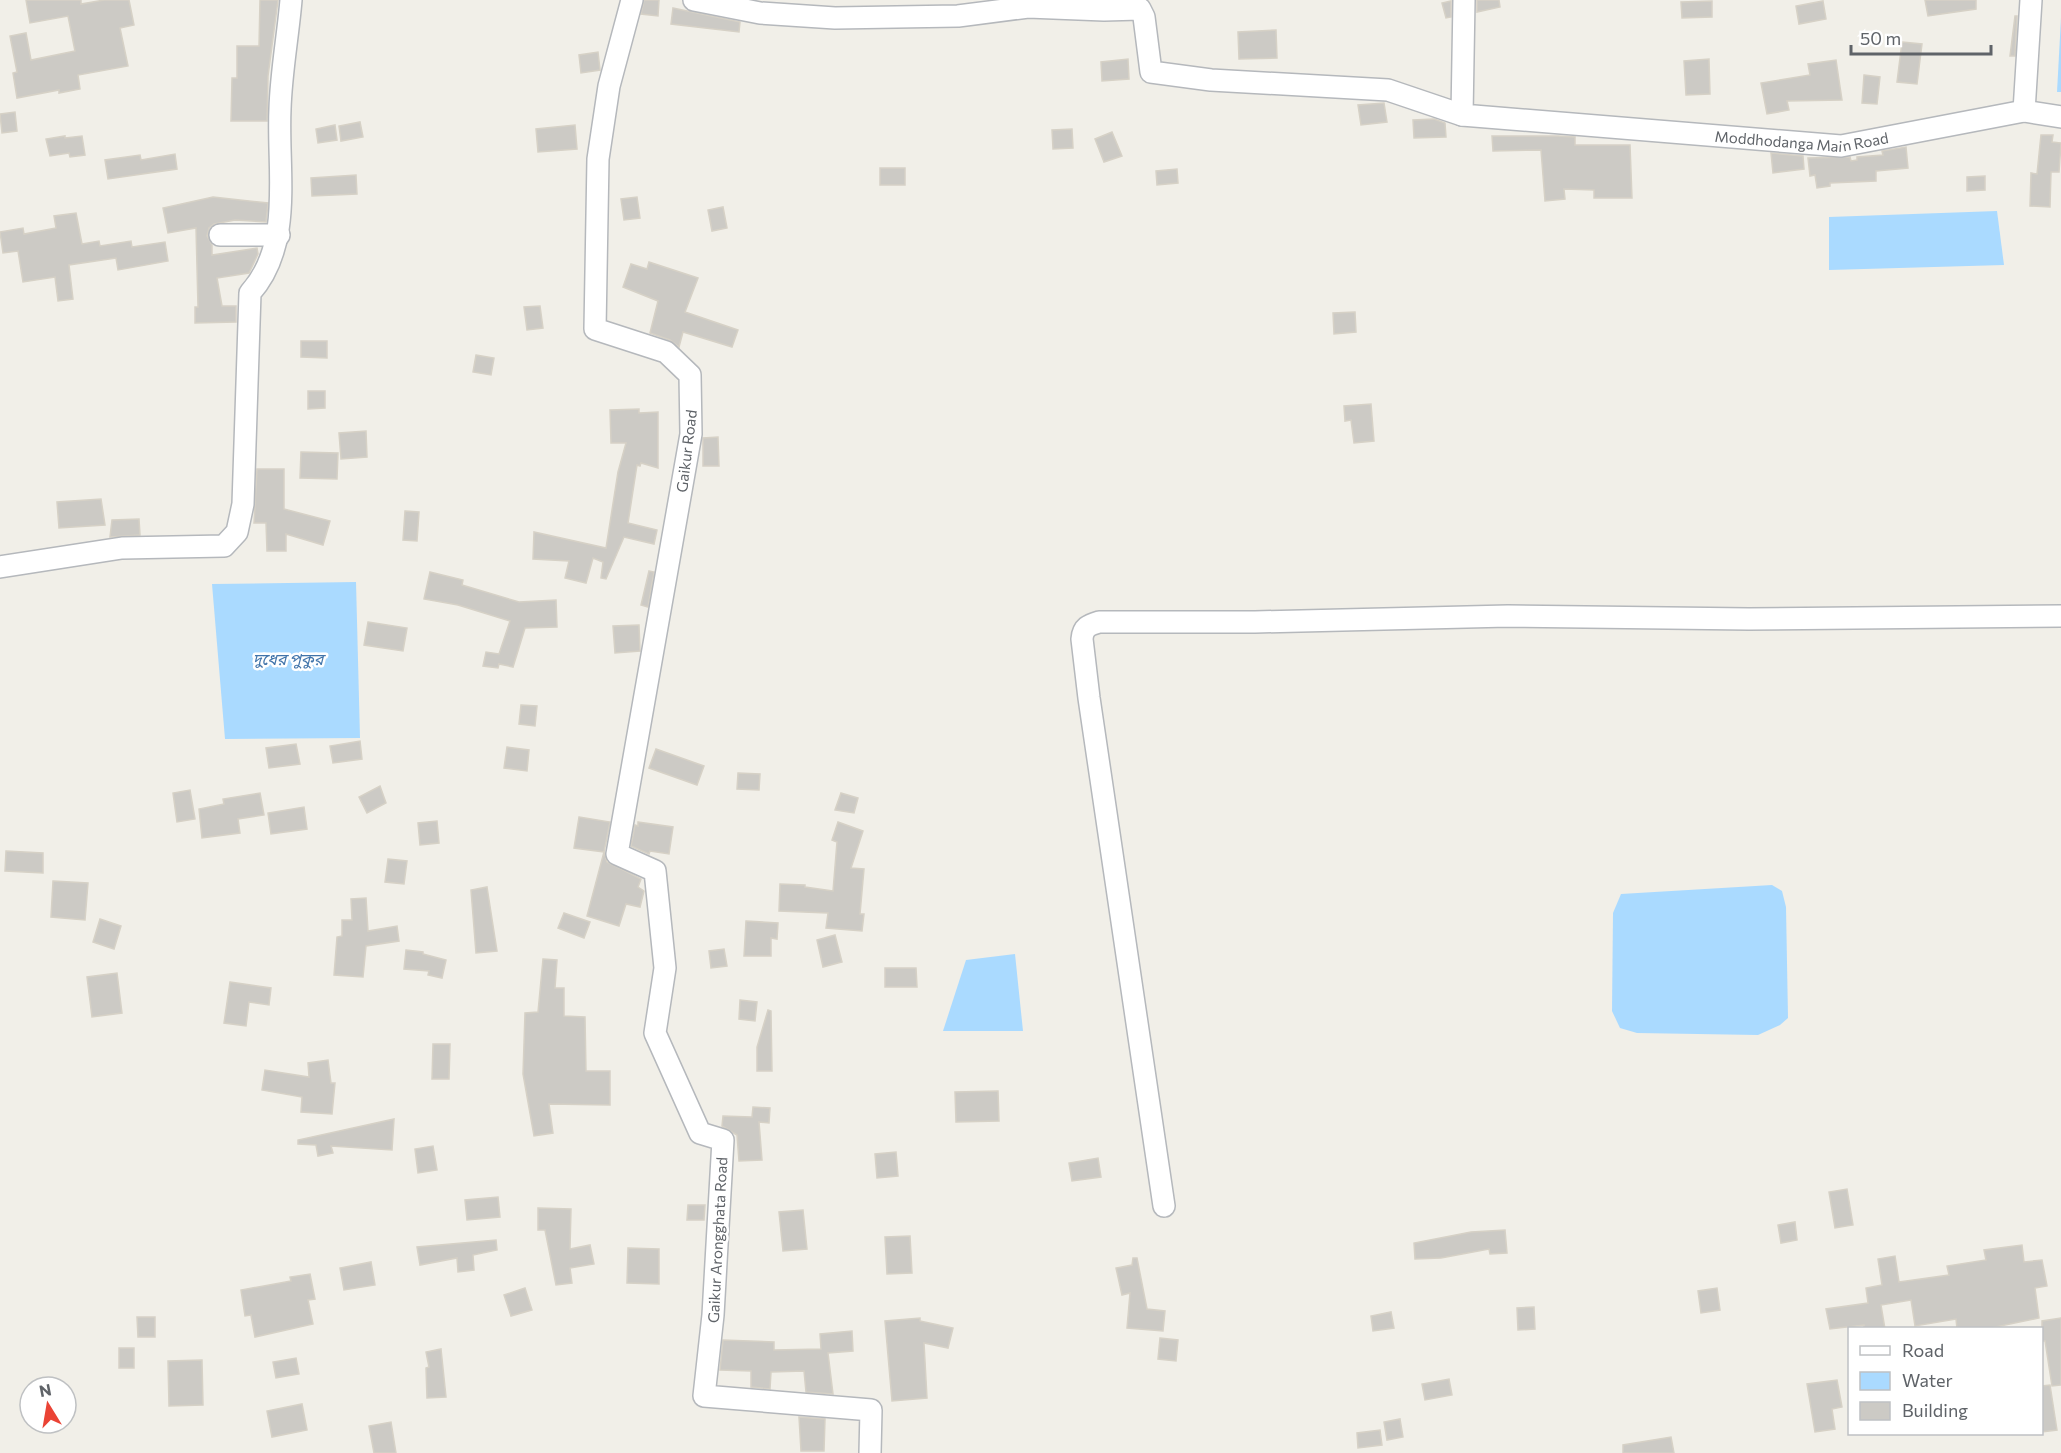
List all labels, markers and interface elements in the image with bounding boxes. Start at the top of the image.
scale bar [1851,18,1990,56]
text: 50 m [1860,27,1901,49]
street label: Moddhodanga Main Road [1714,127,1890,155]
street label: Gaikur Road [672,409,700,493]
water label: দুধের পুকুর [253,649,327,669]
street label: Gaikur Arongghata Road [704,1156,730,1324]
legend [1848,1327,2043,1435]
text: Road [1902,1339,1944,1361]
text: Water [1902,1369,1953,1391]
north arrow [18,1375,78,1435]
text: N [37,1379,53,1400]
text: Building [1902,1399,1968,1421]

